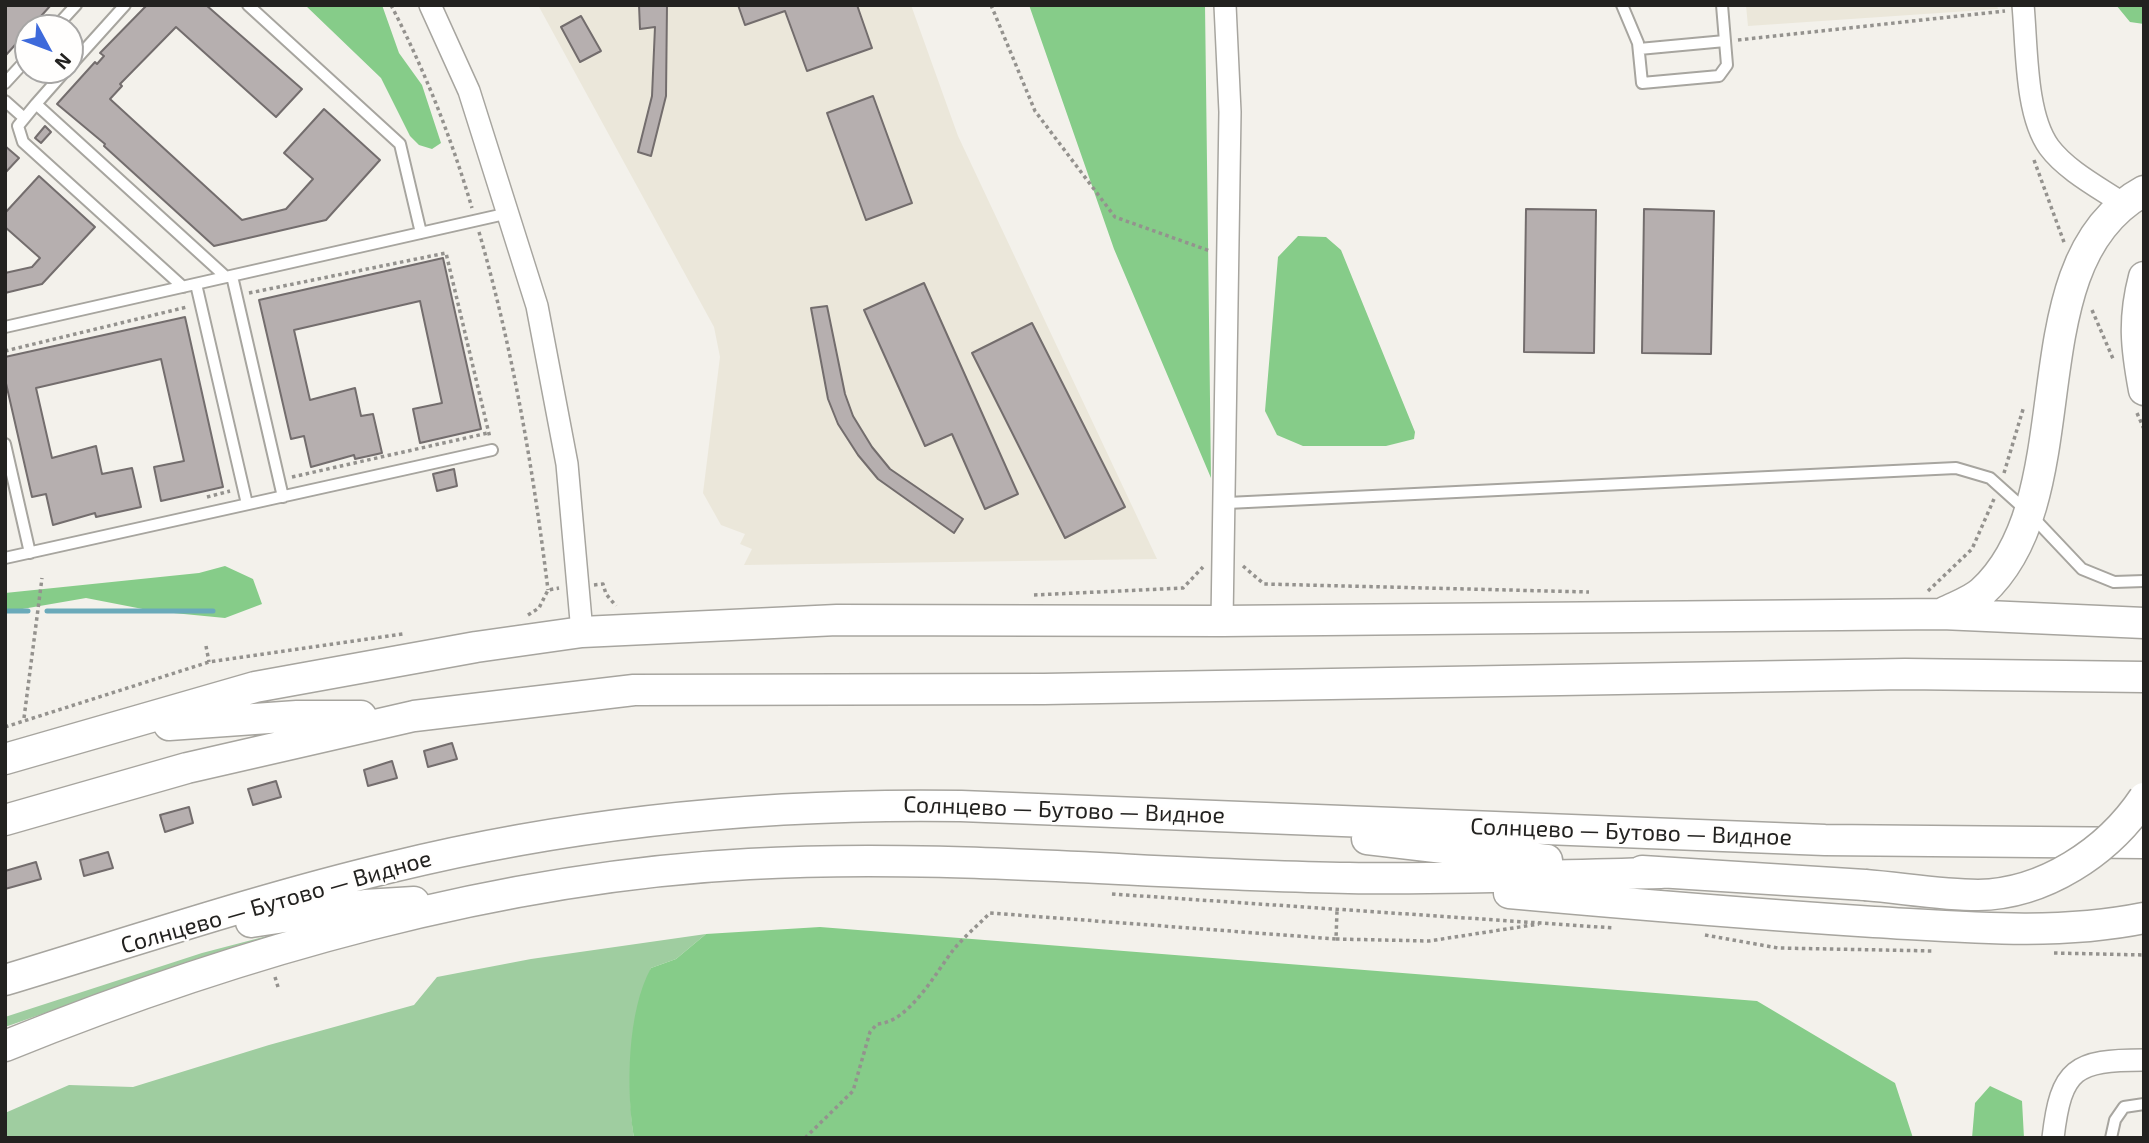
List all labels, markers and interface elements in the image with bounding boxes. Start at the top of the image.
north arrow [14,14,84,84]
text: N [51,49,77,75]
street label: Солнцево — Бутово — Видное [903,791,1225,829]
street label: Солнцево — Бутово — Видное [1470,813,1792,851]
street label: Солнцево — Бутово — Видное [117,844,435,960]

